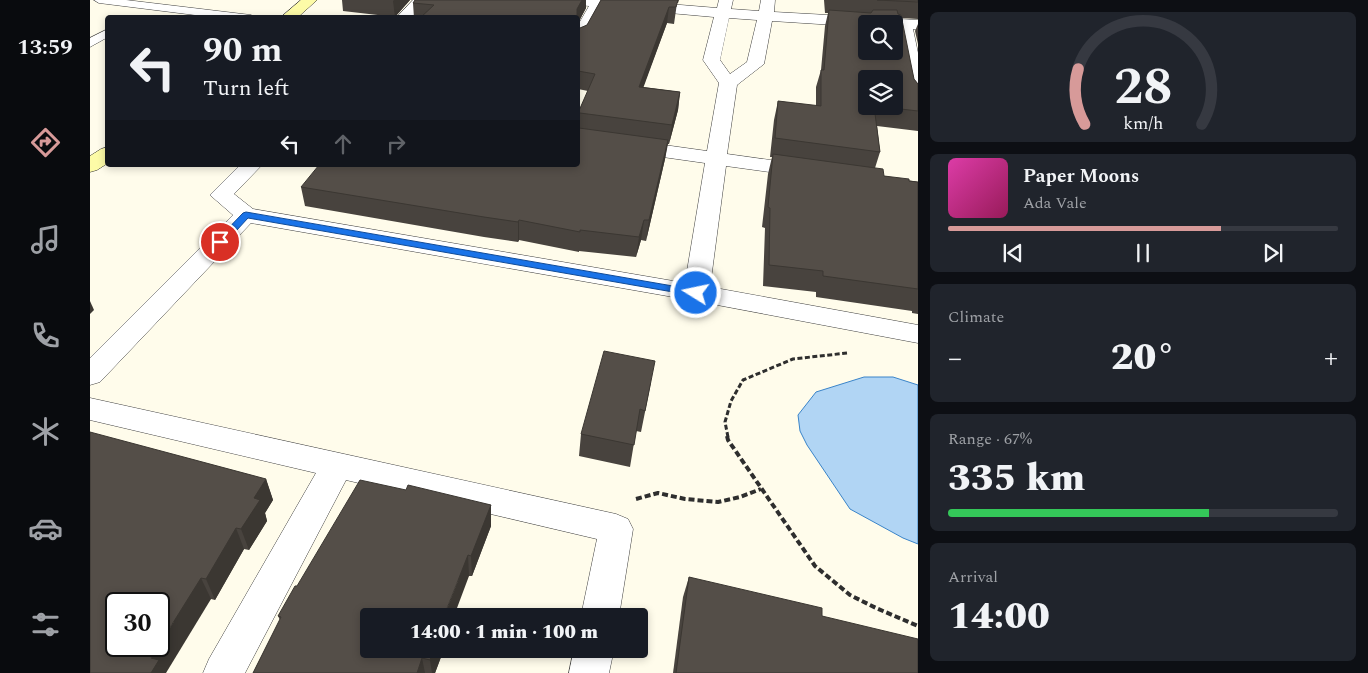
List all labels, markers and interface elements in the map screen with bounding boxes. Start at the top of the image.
map controls [858,15,903,115]
button: search [858,15,903,60]
text: 90 m [203,24,283,77]
text: 13:59 [17,31,73,64]
icon: left [120,35,185,100]
text: 28 [1114,48,1172,127]
button: layers [858,70,903,115]
text: Turn left [203,72,289,105]
text: km/h [1123,110,1163,137]
icon: directions [28,125,63,160]
icon: left [276,130,304,158]
icon: ahead [329,130,357,158]
icon: right [382,130,410,158]
text: Paper Moons [1023,162,1139,191]
text: Ada Vale [1023,191,1087,215]
pin [199,221,241,263]
icon: music [28,222,63,257]
icon: arrive [206,228,234,256]
icon: previous [999,239,1027,267]
icon: pause [1129,239,1157,267]
icon: next [1259,239,1287,267]
position arrow [669,266,721,318]
text: Climate [948,305,1004,329]
icon: phone [28,318,63,353]
text: 20° [1111,329,1175,387]
text: − [948,337,962,380]
text: + [1324,337,1338,380]
icon: climate [28,414,63,449]
text: Range · 67% [948,427,1032,451]
text: 335 km [948,450,1085,508]
icon: car [28,511,63,546]
text: Arrival [948,565,998,589]
text: 14:00 [948,588,1050,646]
speed limit sign: 30 [105,592,170,657]
icon: filters [28,607,63,642]
text: 14:00 · 1 min · 100 m [410,618,598,647]

